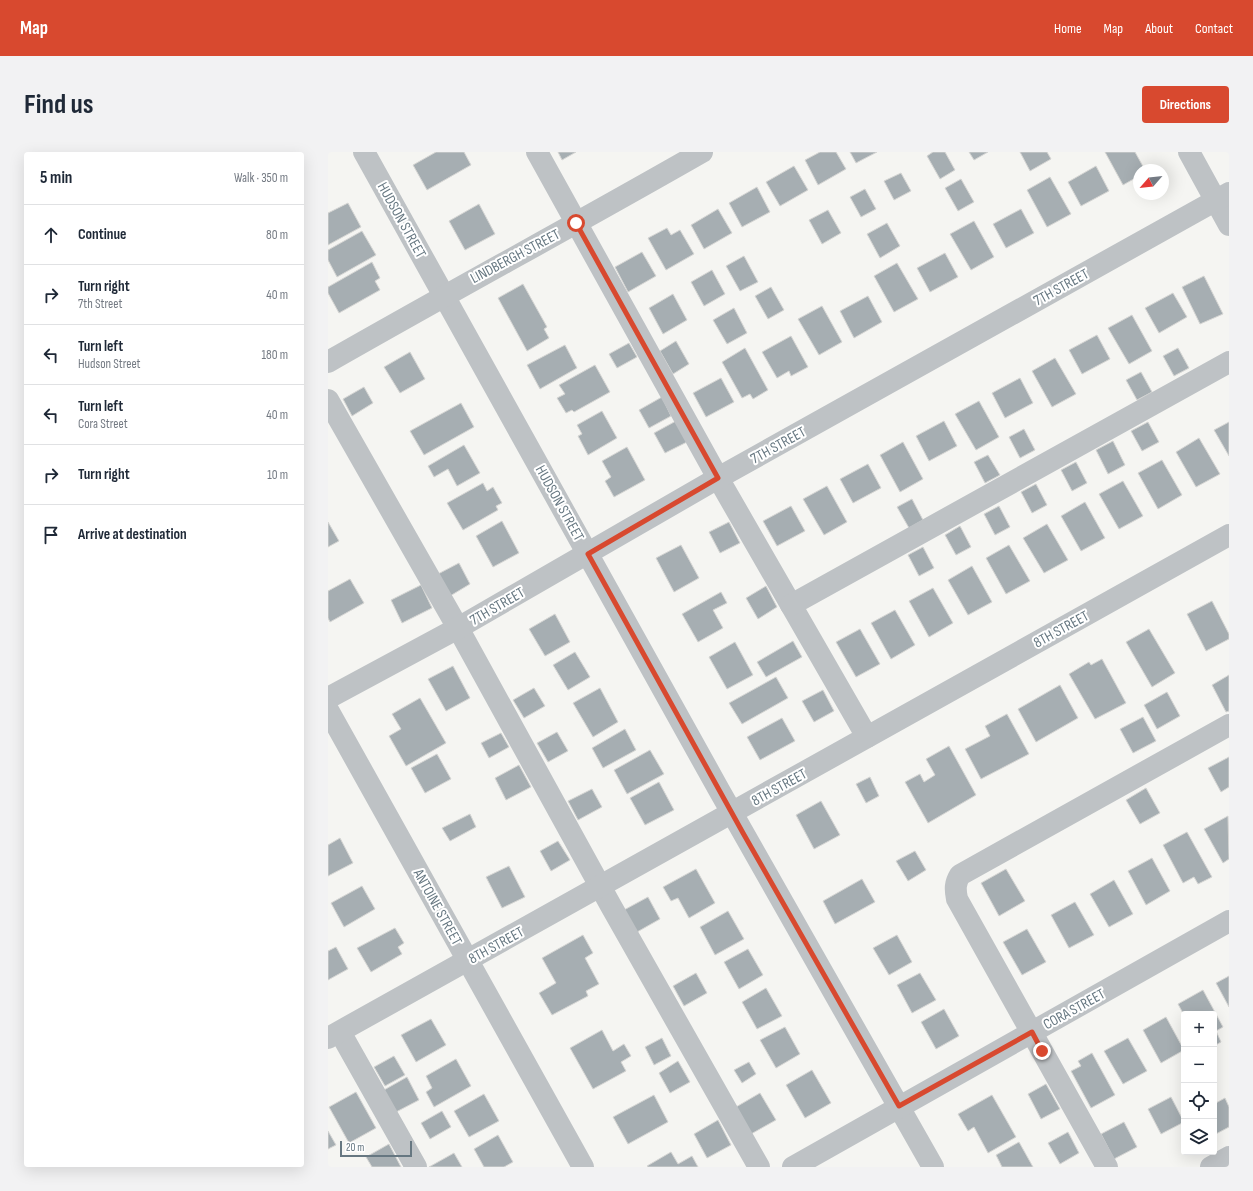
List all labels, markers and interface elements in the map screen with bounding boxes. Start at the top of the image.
text: Map [20,17,48,40]
text: Home [1054,20,1082,37]
text: Map [1104,20,1123,37]
text: About [1145,20,1173,37]
text: Contact [1195,20,1233,37]
button: Directions [1142,86,1229,123]
text: Find us [24,88,93,121]
north arrow [1133,164,1169,200]
text: 5 min [40,168,72,188]
text: Walk · 350 m [234,170,288,186]
street label: HUDSON STREET [373,179,430,262]
route start [567,214,585,232]
icon: ahead [40,224,62,246]
text: Continue [78,225,127,244]
street label: LINDBERGH STREET [467,225,563,288]
text: 80 m [266,227,288,243]
street label: 7TH STREET [1030,265,1092,310]
text: Turn right [78,277,130,296]
icon: right [40,284,62,306]
text: 40 m [266,287,288,303]
text: 7th Street [78,296,122,312]
text: Turn left [78,337,123,356]
icon: left [40,344,62,366]
text: 180 m [262,347,288,363]
text: Hudson Street [78,356,141,372]
text: Turn left [78,397,123,416]
icon: left [40,404,62,426]
text: 40 m [266,407,288,423]
text: Cora Street [78,416,128,432]
street label: 7TH STREET [747,423,809,468]
street label: HUDSON STREET [531,462,588,545]
icon: right [40,464,62,486]
text: Turn right [78,465,130,484]
text: 10 m [267,467,288,483]
icon: arrive [40,524,62,546]
text: Arrive at destination [78,525,187,544]
street label: 7TH STREET [466,583,528,630]
street label: 8TH STREET [1030,606,1092,652]
street label: 8TH STREET [748,764,810,810]
street label: ANTOINE STREET [408,865,466,949]
street label: 8TH STREET [465,922,527,968]
street label: CORA STREET [1040,985,1109,1034]
map controls [1181,1011,1217,1155]
button: + [1181,1011,1217,1047]
route end [1033,1042,1051,1060]
button: − [1181,1047,1217,1083]
button: locate [1181,1083,1217,1119]
button: layers [1181,1119,1217,1155]
scale bar [340,1139,412,1158]
text: 20 m [346,1141,364,1154]

